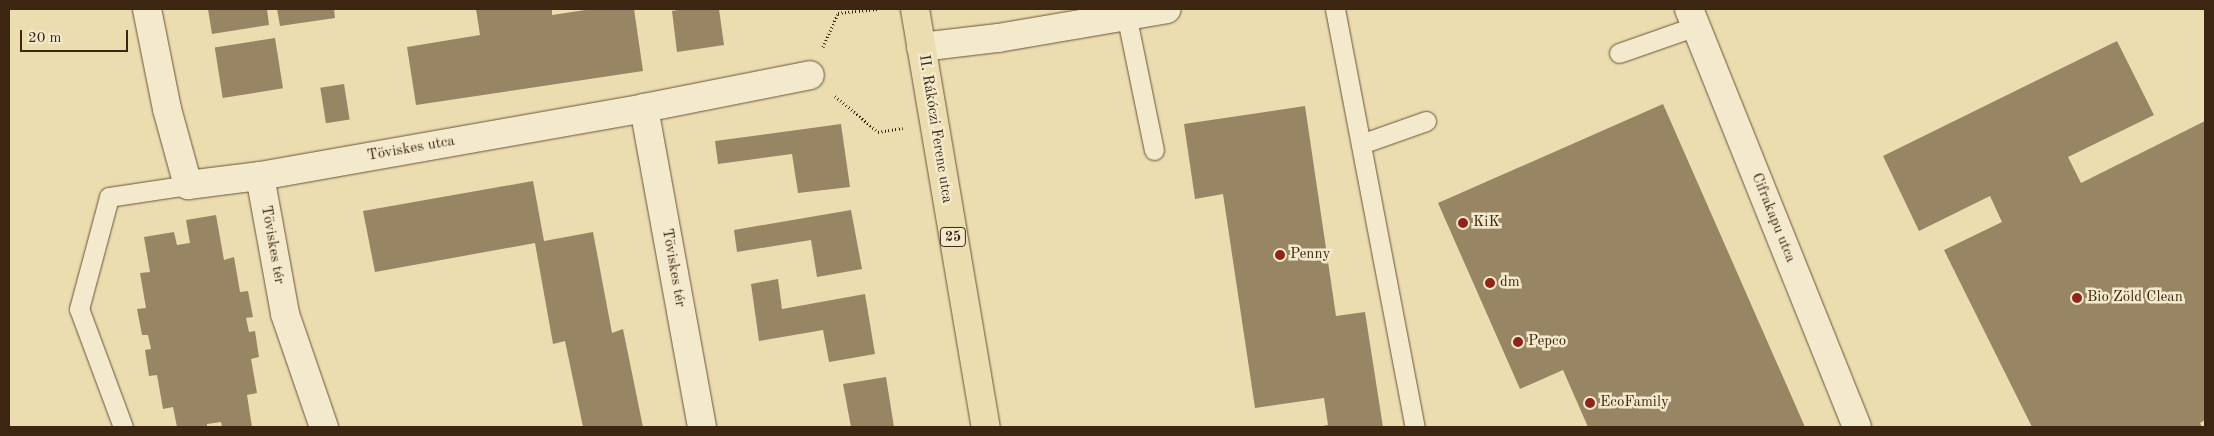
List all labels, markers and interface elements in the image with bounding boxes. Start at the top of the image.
scale bar [22,20,130,52]
text: 20 m [28,31,62,46]
street label: II. Rákóczi Ferenc utca [914,53,956,205]
street label: Töviskes utca [366,132,456,166]
street label: Cifrakapu utca [1747,171,1799,265]
street label: Töviskes tér [256,204,288,286]
place label: KiK [1473,214,1500,232]
marker: KiK [1457,217,1469,229]
road number: 25 [939,226,967,248]
street label: Töviskes tér [657,227,689,309]
place label: Penny [1290,246,1330,264]
marker: Penny [1274,249,1286,261]
place label: dm [1500,274,1520,292]
marker: dm [1484,277,1496,289]
place label: Bio Zöld Clean [2087,289,2183,307]
marker: Bio Zöld Clean [2071,292,2083,304]
place label: Pepco [1528,333,1566,351]
marker: Pepco [1512,336,1524,348]
place label: EcoFamily [1600,394,1669,412]
marker: EcoFamily [1584,397,1596,409]

